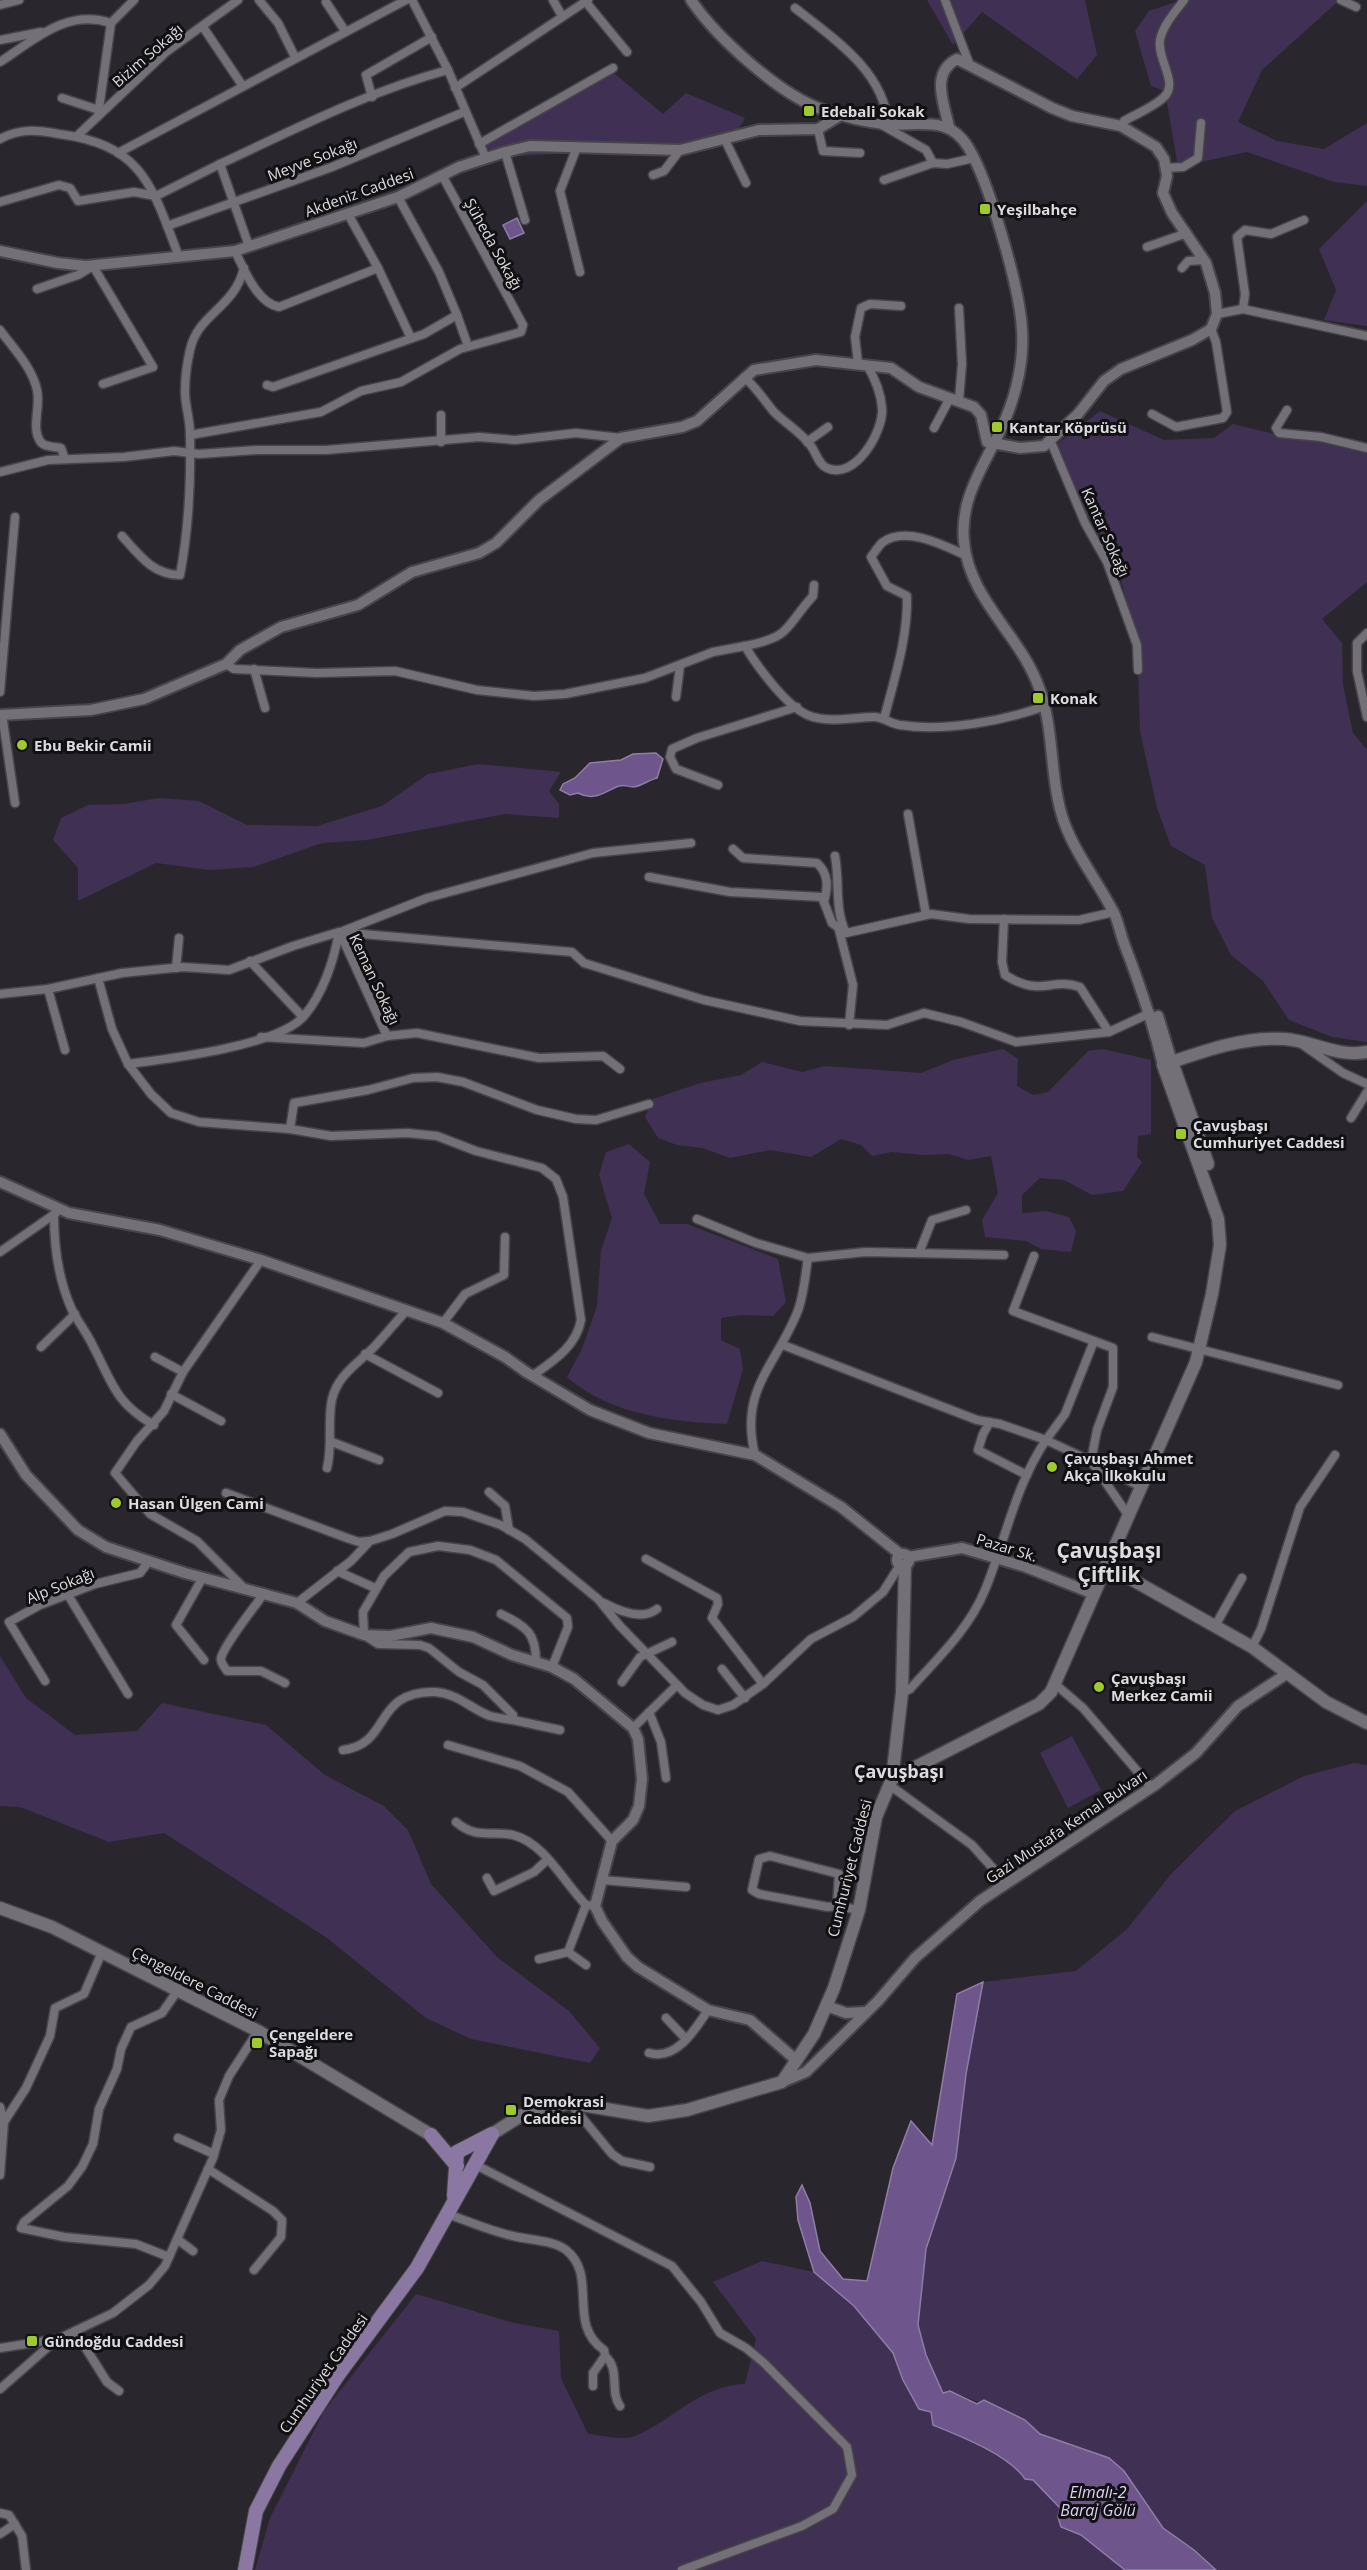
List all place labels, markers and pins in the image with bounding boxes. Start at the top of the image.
place label: Edebali Sokak [821,101,925,121]
marker: Edebali Sokak [802,104,816,118]
place label: Yeşilbahçe [997,199,1077,219]
marker: Yeşilbahçe [978,202,992,216]
place label: Kantar Köprüsü [1009,417,1127,437]
marker: Kantar Köprüsü [990,420,1004,434]
place label: Konak [1050,688,1098,708]
marker: Konak [1031,691,1045,705]
place label: Ebu Bekir Camii [34,735,152,755]
marker: Ebu Bekir Camii [15,738,29,752]
place label: Çavuşbaşı Cumhuriyet Caddesi [1193,1115,1345,1152]
marker: Çavuşbaşı Cumhuriyet Caddesi [1174,1127,1188,1141]
place label: Çavuşbaşı Ahmet Akça İlkokulu [1064,1448,1194,1485]
marker: Çavuşbaşı Ahmet Akça İlkokulu [1045,1460,1059,1474]
place label: Hasan Ülgen Cami [128,1493,264,1513]
marker: Hasan Ülgen Cami [109,1496,123,1510]
place label: Çavuşbaşı Merkez Camii [1111,1668,1213,1705]
marker: Çavuşbaşı Merkez Camii [1092,1680,1106,1694]
place label: Çengeldere Sapağı [269,2024,353,2061]
marker: Çengeldere Sapağı [250,2036,264,2050]
place label: Demokrasi Caddesi [523,2091,604,2128]
marker: Demokrasi Caddesi [504,2103,518,2117]
place label: Gündoğdu Caddesi [44,2331,184,2351]
marker: Gündoğdu Caddesi [25,2334,39,2348]

